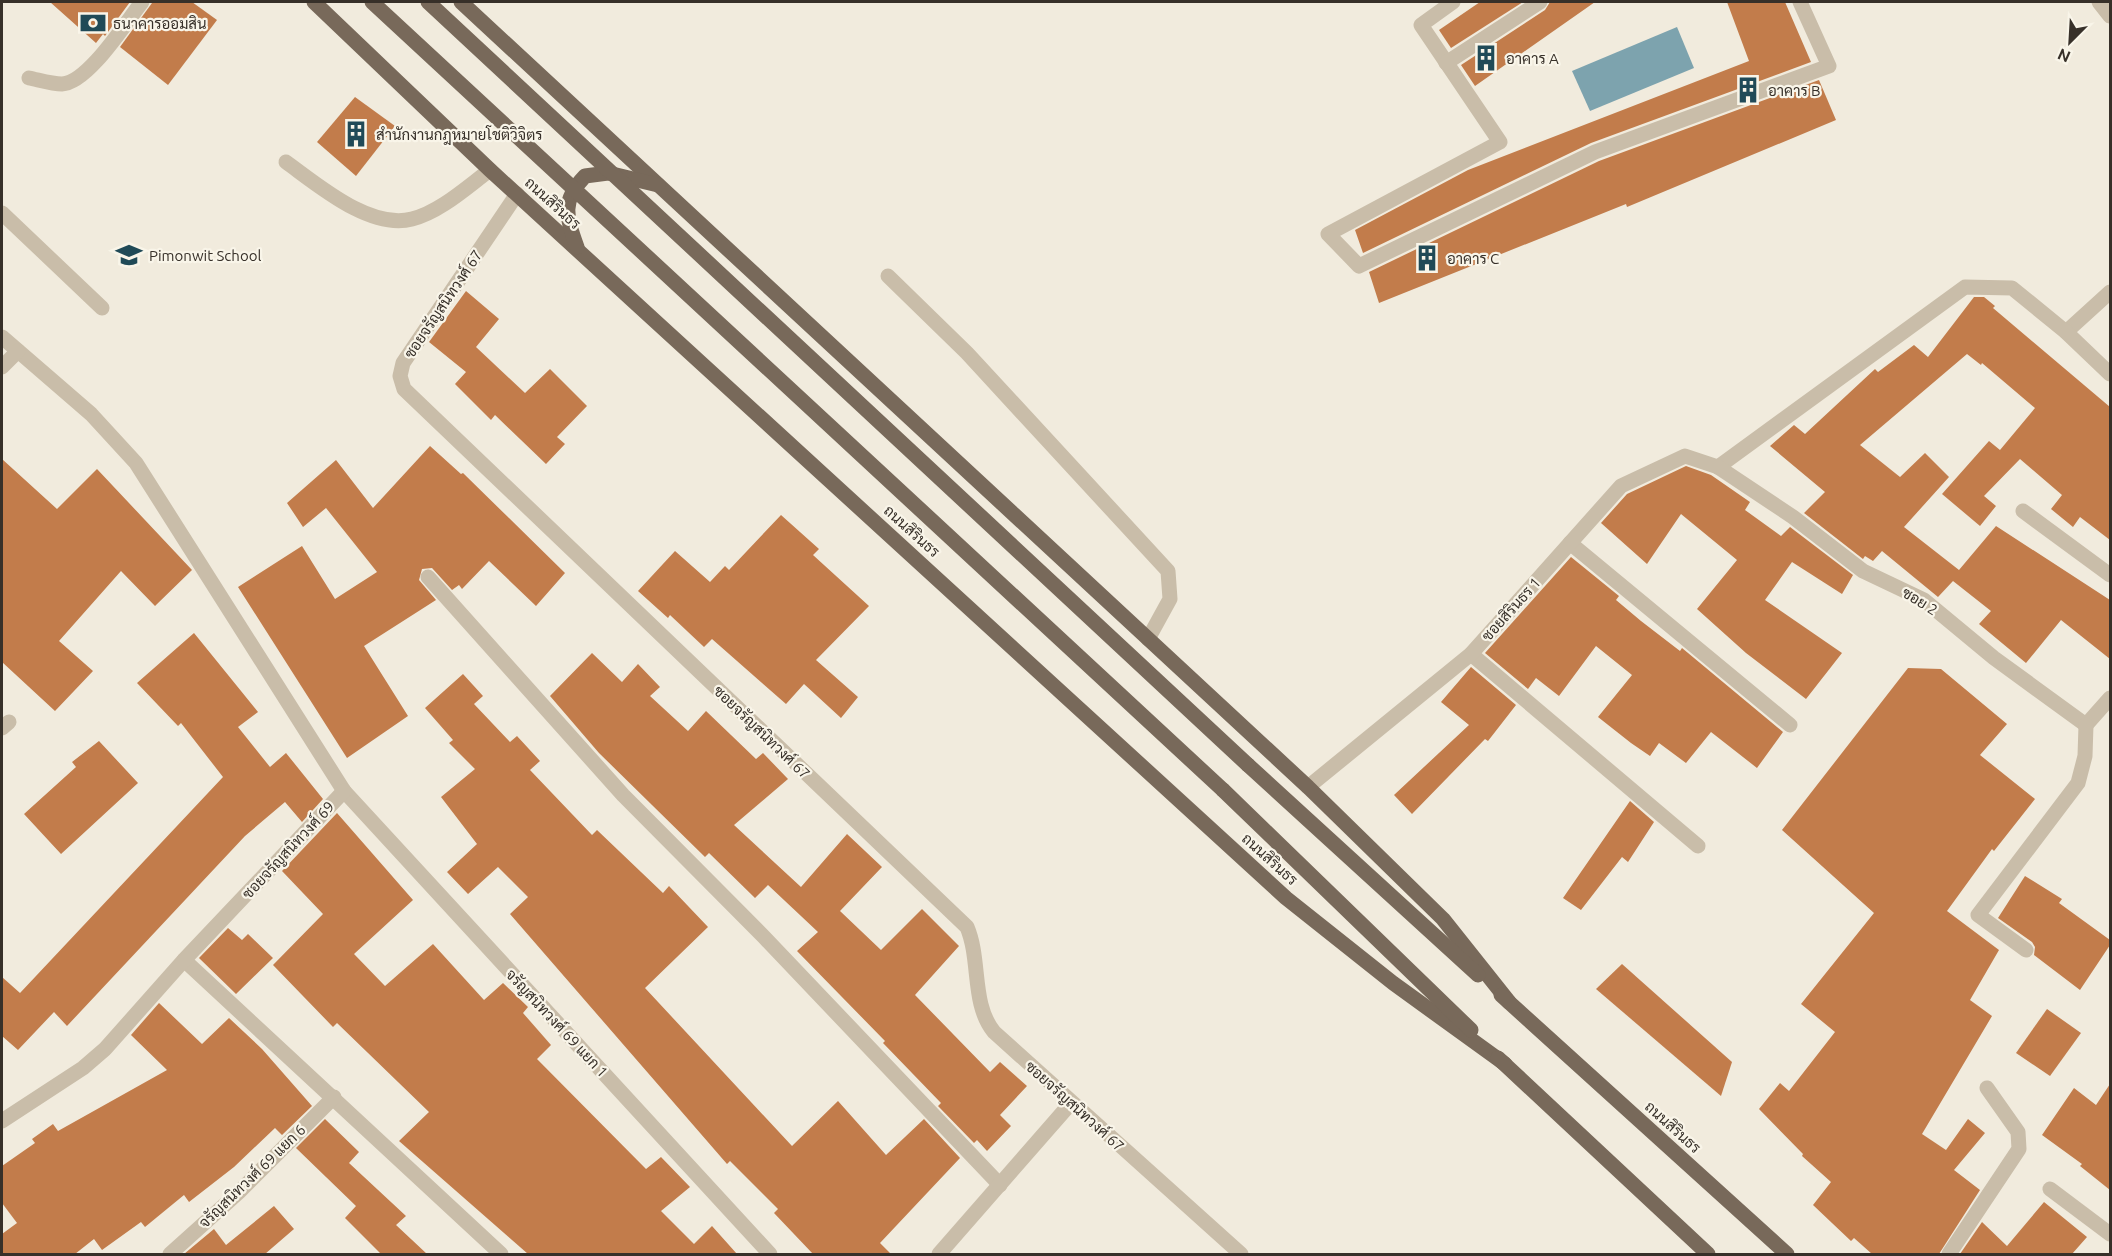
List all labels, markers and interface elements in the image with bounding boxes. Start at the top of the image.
bank icon: ธนาคารออมสิน [78,8,108,38]
north arrow [2040,12,2100,72]
place label: ธนาคารออมสิน [113,15,207,32]
building icon: อาคาร A [1471,43,1501,73]
text: N [2055,45,2073,66]
place label: อาคาร A [1506,50,1559,67]
building icon: อาคาร B [1733,75,1763,105]
place label: อาคาร B [1768,82,1821,99]
building icon: สำนักงานกฎหมายโชติวิจิตร [341,119,371,149]
place label: สำนักงานกฎหมายโชติวิจิตร [376,125,543,145]
street label: ถนนสิรินธร [522,174,584,232]
school or university icon: Pimonwit School [114,240,144,270]
building icon: อาคาร C [1412,243,1442,273]
street label: ซอยจรัญสนิทวงศ์ 67 [400,246,486,362]
place label: Pimonwit School [149,247,261,264]
place label: อาคาร C [1447,250,1499,267]
street label: ถนนสิรินธร [881,502,943,560]
street label: ซอยสิรินธร 1 [1478,574,1544,644]
street label: ซอย 2 [1899,584,1941,618]
street label: ซอยจรัญสนิทวงศ์ 67 [710,681,814,783]
street label: ซอยจรัญสนิทวงศ์ 69 [238,797,338,903]
street label: ถนนสิรินธร [1239,830,1301,888]
street label: จรัญสนิทวงศ์ 69 แยก 1 [502,965,612,1081]
street label: ซอยจรัญสนิทวงศ์ 67 [1022,1057,1128,1155]
street label: ถนนสิรินธร [1642,1098,1704,1156]
street label: จรัญสนิทวงศ์ 69 แยก 6 [195,1120,309,1232]

